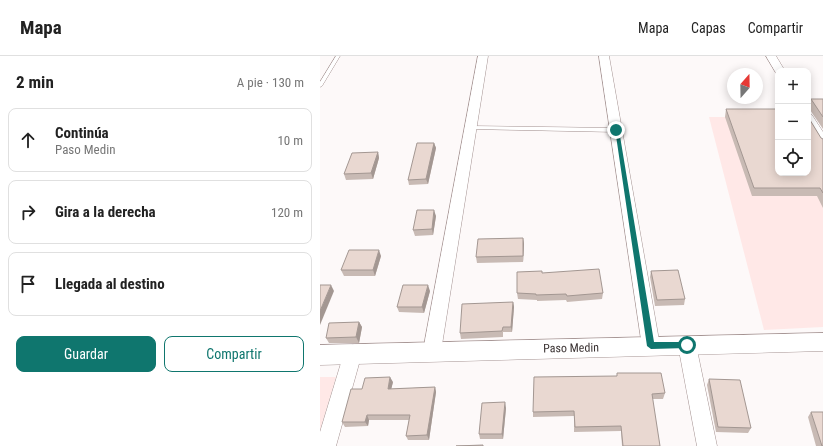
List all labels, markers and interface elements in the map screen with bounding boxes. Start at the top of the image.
text: Mapa [20,16,62,39]
text: Mapa [638,20,669,36]
text: Capas [691,20,726,36]
text: Compartir [748,20,803,36]
north arrow [727,68,763,104]
map controls [775,68,811,176]
button: + [775,68,811,104]
text: 2 min [16,72,54,92]
text: A pie · 130 m [237,75,304,90]
button: − [775,104,811,140]
route end [607,121,625,139]
text: Continúa [55,124,109,142]
icon: ahead [17,129,39,151]
text: 10 m [277,133,303,148]
button: locate [775,140,811,176]
text: Paso Medin [55,142,115,157]
icon: right [17,201,39,223]
text: Gira a la derecha [55,203,156,221]
text: 120 m [271,205,303,220]
icon: arrive [17,273,39,295]
text: Llegada al destino [55,275,165,293]
button: Guardar [16,336,156,372]
button: Compartir [164,336,304,372]
route start [678,336,696,354]
street label: Paso Medin [543,341,599,355]

